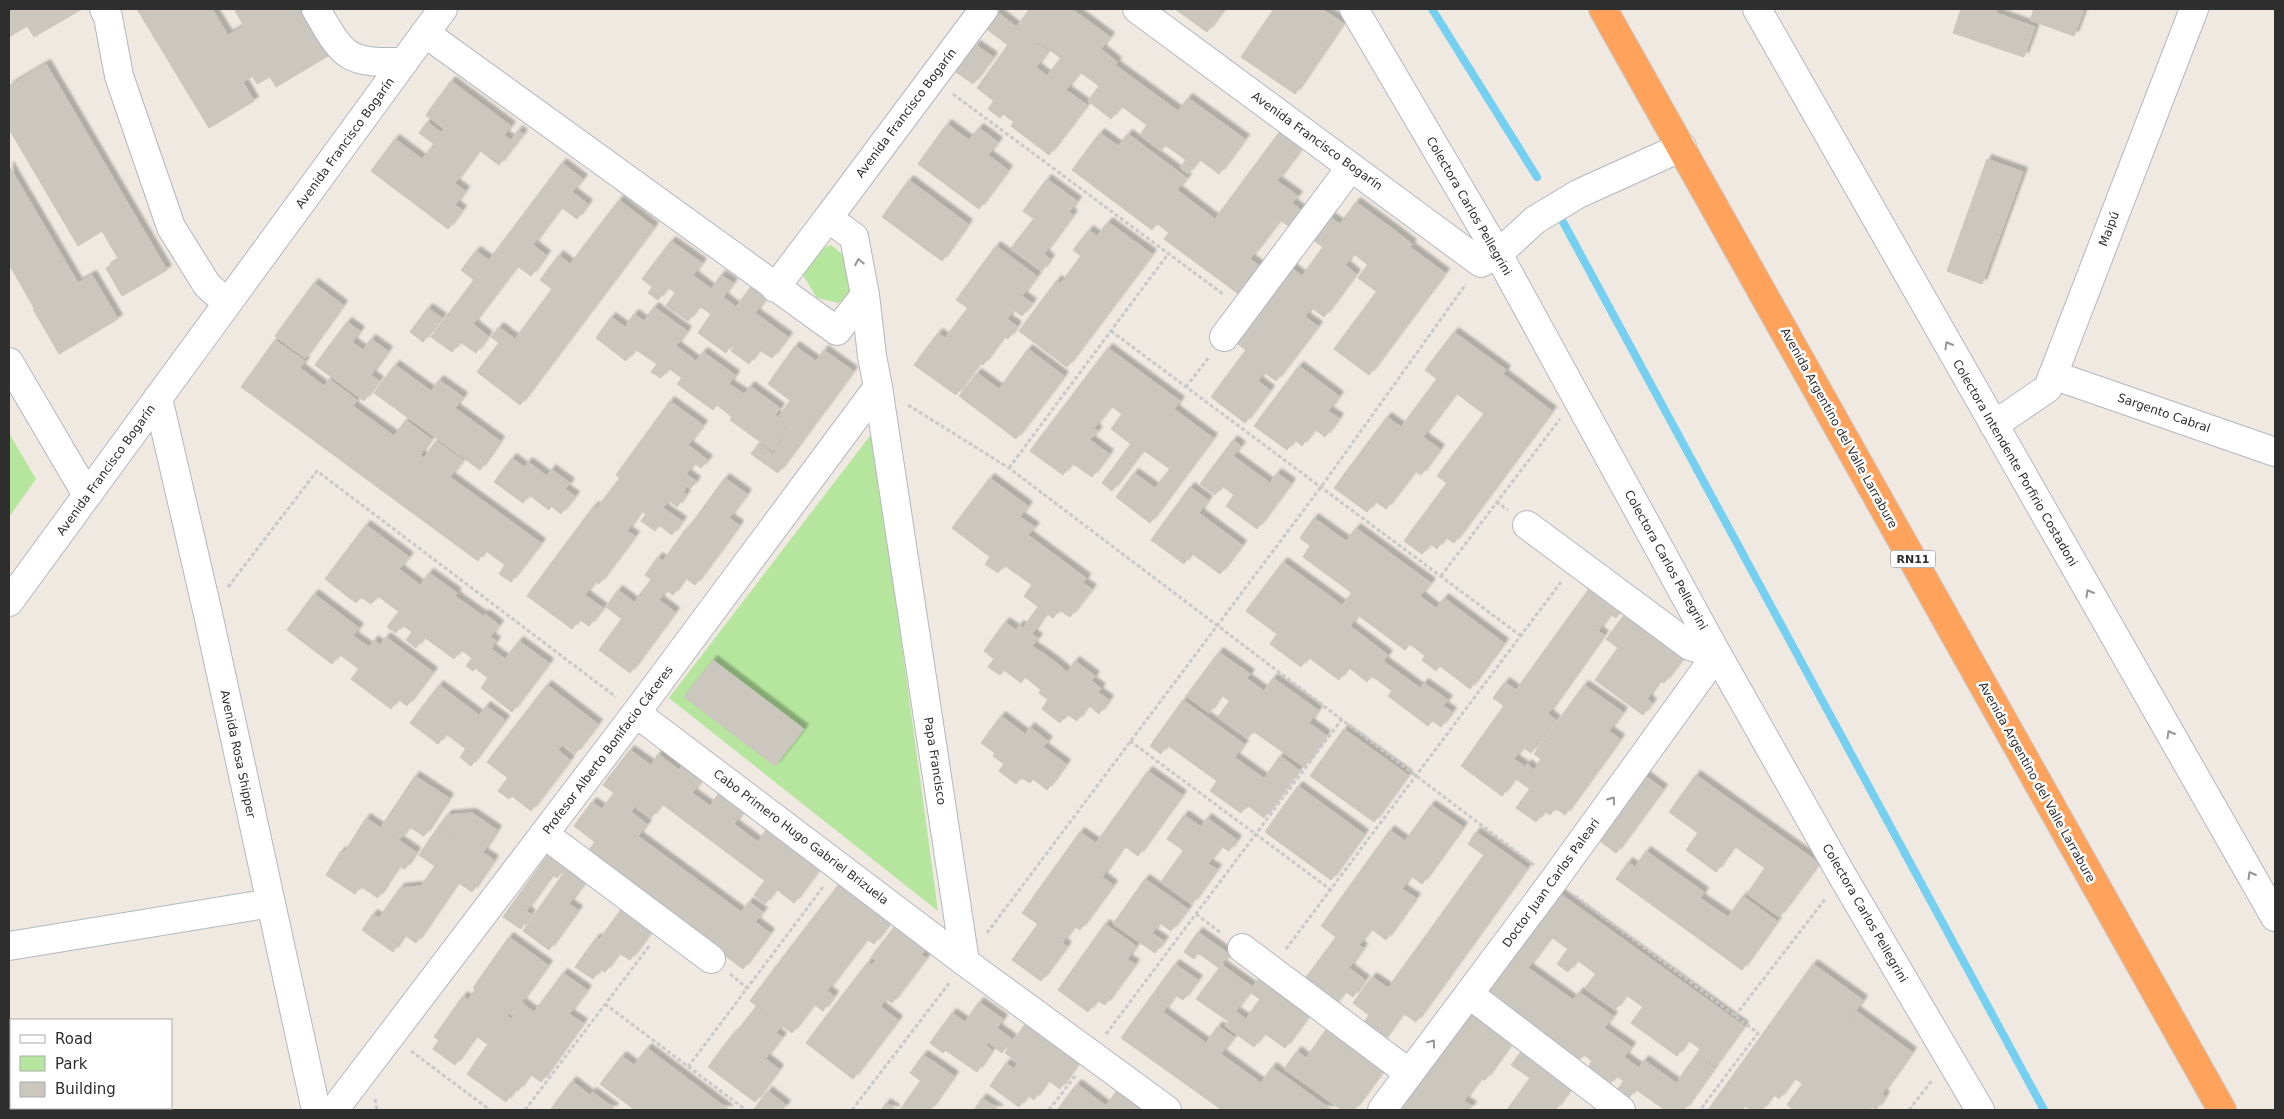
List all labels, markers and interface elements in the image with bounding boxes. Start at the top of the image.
street label: Avenida Francisco Bogarín [853,46,959,180]
street label: Avenida Francisco Bogarín [293,75,397,211]
street label: Avenida Francisco Bogarín [1249,89,1385,193]
street label: Colectora Carlos Pellegrini [1424,134,1514,278]
street label: Maipú [2096,210,2122,248]
one-way arrow [854,258,864,267]
street label: Avenida Argentino del Valle Larrabure [1778,325,1900,531]
one-way arrow [1945,342,1955,351]
street label: Colectora Intendente Porfirio Costadoni [1950,357,2080,569]
street label: Sargento Cabral [2116,391,2212,435]
street label: Avenida Francisco Bogarín [54,402,158,538]
street label: Colectora Carlos Pellegrini [1622,488,1710,632]
road number: RN11 [1890,550,1936,568]
one-way arrow [2086,589,2096,598]
street label: Profesor Alberto Bonifacio Cáceres [540,663,676,837]
street label: Avenida Argentino del Valle Larrabure [1976,679,2098,885]
street label: Avenida Rosa Shipper [218,689,258,819]
street label: Papa Francisco [921,716,949,806]
one-way arrow [2167,730,2177,739]
street label: Cabo Primero Hugo Gabriel Brizuela [711,767,891,907]
one-way arrow [1606,796,1615,806]
street label: Doctor Juan Carlos Paleari [1500,816,1602,950]
street label: Colectora Carlos Pellegrini [1820,841,1910,985]
one-way arrow [2247,871,2257,880]
legend [10,1019,172,1109]
text: Road [55,1030,93,1048]
one-way arrow [1426,1040,1434,1049]
text: Park [55,1055,88,1073]
text: Building [55,1080,116,1098]

